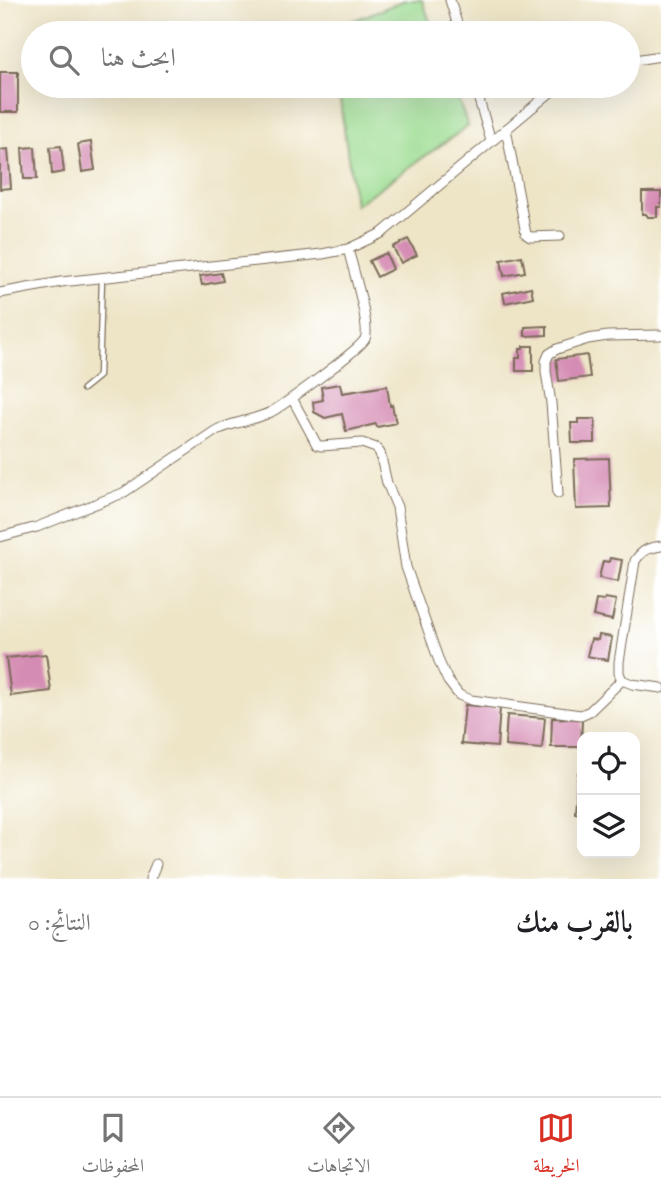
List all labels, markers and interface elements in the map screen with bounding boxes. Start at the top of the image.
search box [21,21,640,98]
icon: search [45,41,83,79]
text: ابحث هنا [101,42,176,74]
map controls [577,732,640,858]
button: locate [577,732,640,795]
button: layers [577,795,640,858]
text: بالقرب منك [516,904,633,941]
text: النتائج: 0 [28,908,91,937]
tab: المحفوظات [81,1109,144,1184]
tab: الاتجاهات [307,1109,370,1184]
tab: الخريطة [533,1109,580,1184]

